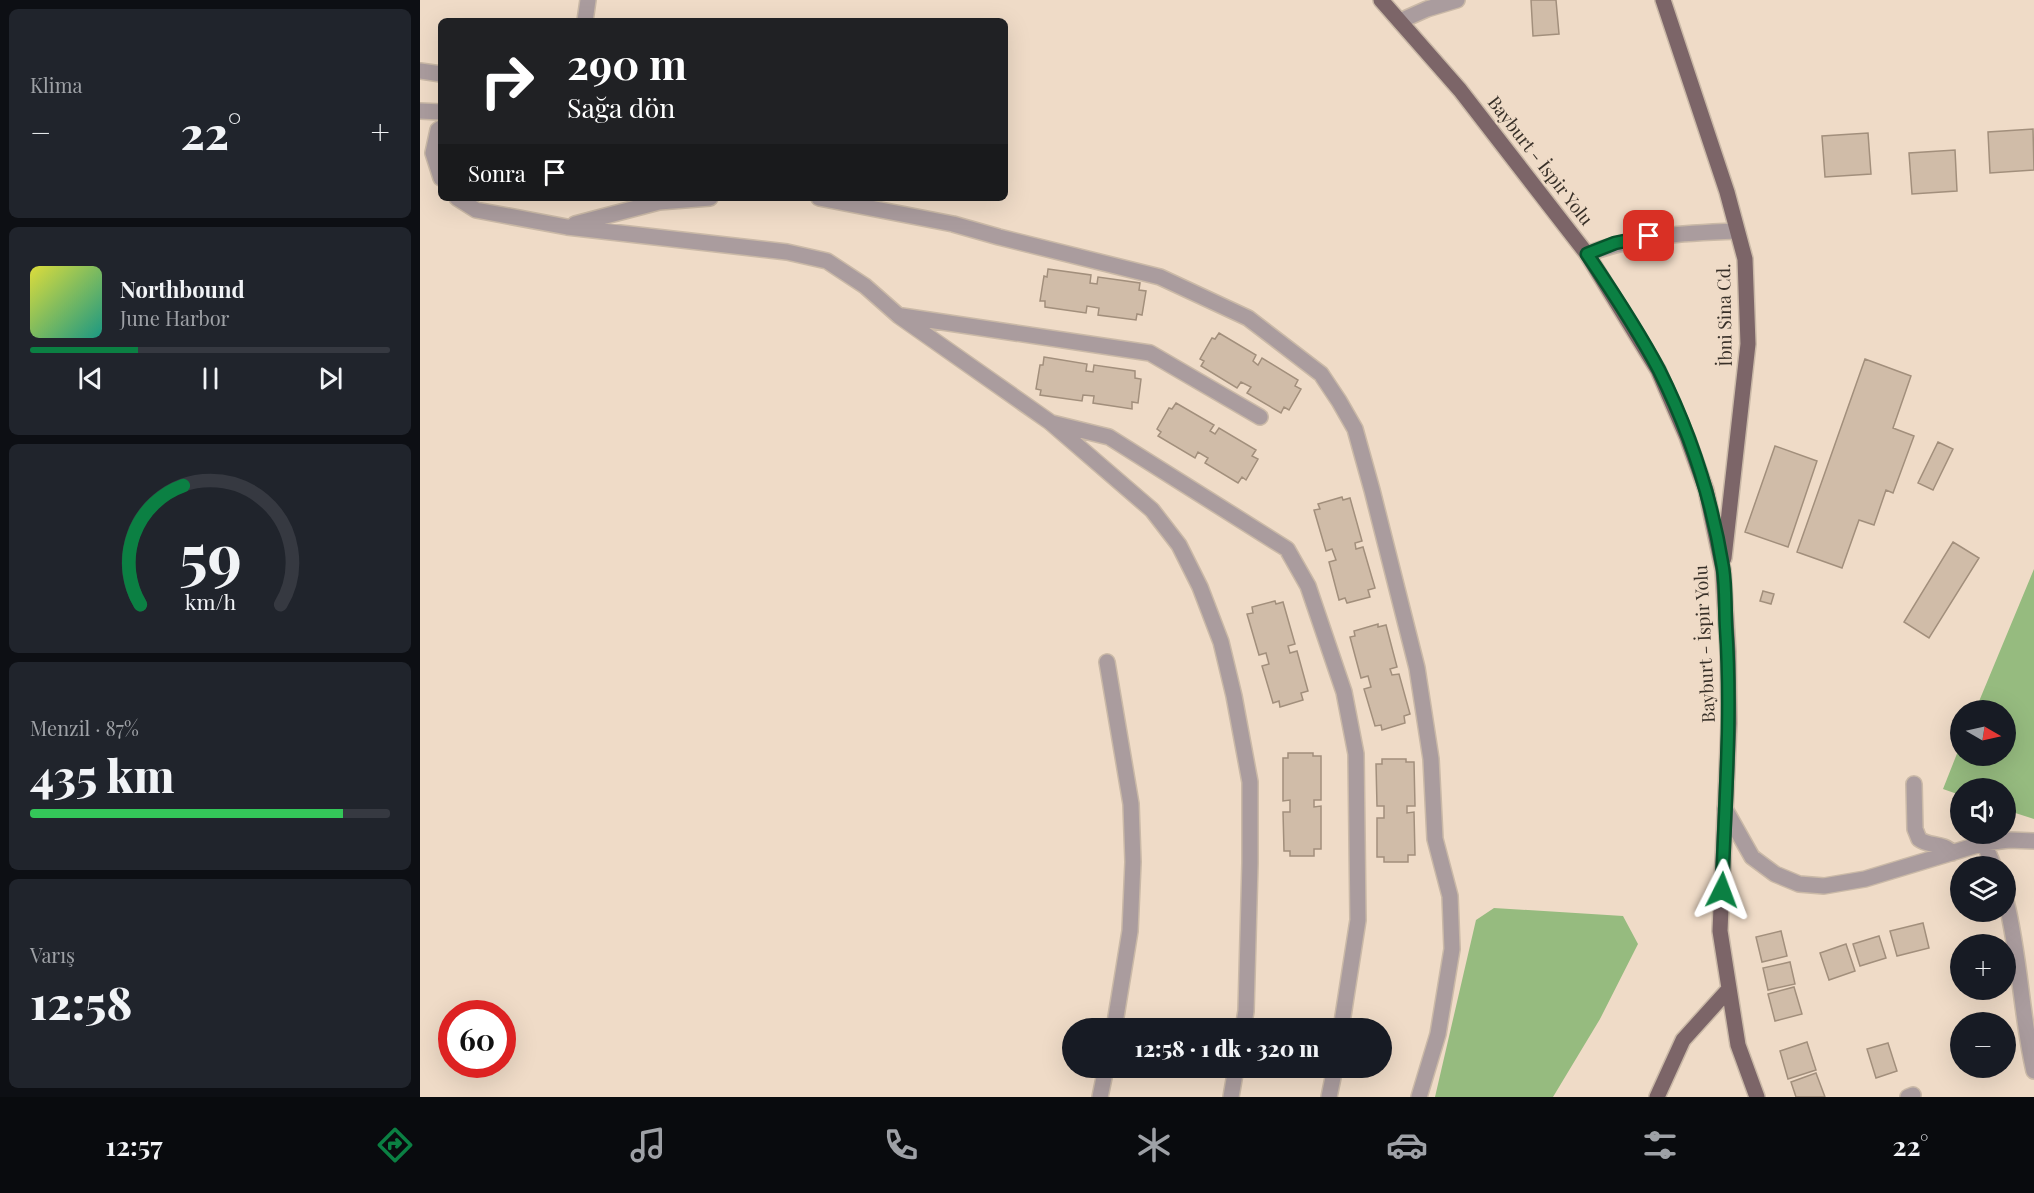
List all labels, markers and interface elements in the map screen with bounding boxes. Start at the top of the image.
text: 290 m [567,35,687,91]
icon: right [468,42,546,120]
text: Klima [30,71,82,98]
text: Sağa dön [567,89,675,125]
street label: Bayburt - İspir Yolu [1483,91,1599,230]
text: 22° [181,101,241,161]
text: − [30,109,51,153]
text: + [371,109,390,153]
icon: arrive [538,156,571,189]
text: Sonra [468,158,526,188]
pin [1623,210,1674,261]
icon: arrive [1632,219,1665,252]
street label: İbni Sina Cd. [1711,263,1737,367]
text: Northbound [120,274,245,304]
text: June Harbor [120,304,230,331]
icon: previous [74,362,107,395]
icon: pause [194,362,227,395]
icon: next [314,362,347,395]
text: 59 [178,512,242,596]
street label: Bayburt - İspir Yolu [1688,564,1720,723]
text: km/h [184,588,236,616]
north arrow [1950,700,2016,766]
map controls [1950,700,2016,1078]
text: Menzil · 87% [30,714,139,741]
text: 435 km [30,744,174,804]
button: sound [1950,778,2016,844]
button: layers [1950,856,2016,922]
position arrow [1690,858,1754,922]
button: + [1950,934,2016,1000]
text: Varış [30,941,75,968]
text: 12:58 [30,971,132,1031]
speed limit sign: 60 [438,1000,516,1078]
button: − [1950,1012,2016,1078]
text: 12:58 · 1 dk · 320 m [1135,1033,1319,1063]
icon: directions [374,1124,416,1166]
icon: music [627,1124,669,1166]
icon: phone [880,1124,922,1166]
icon: climate [1133,1124,1175,1166]
icon: car [1386,1124,1428,1166]
icon: filters [1639,1124,1681,1166]
text: 12:57 [106,1127,163,1163]
text: 22° [1892,1127,1928,1163]

